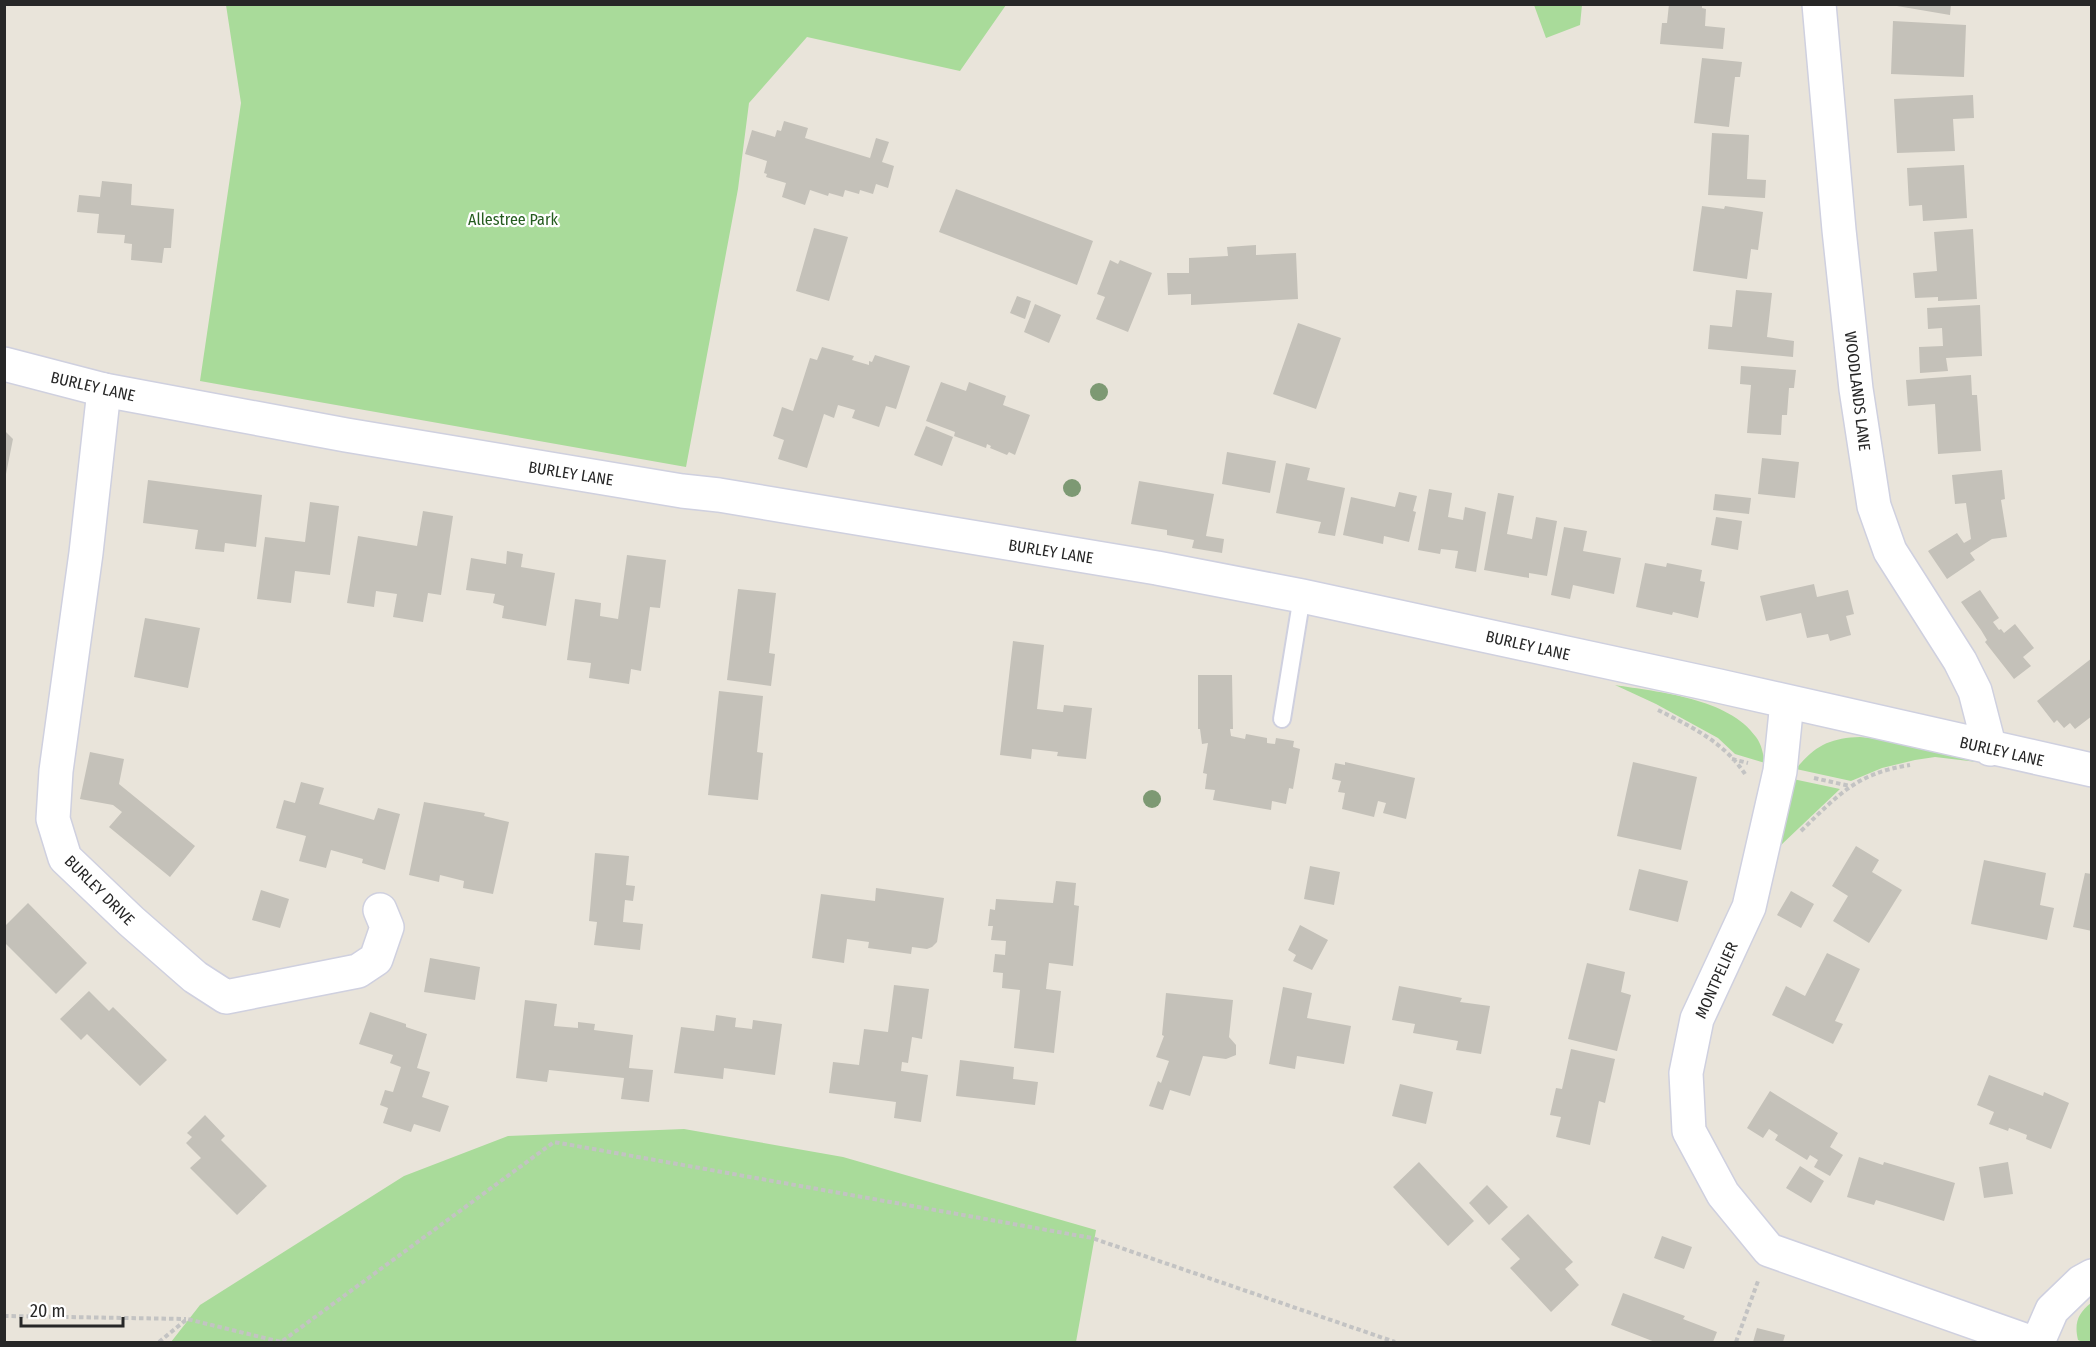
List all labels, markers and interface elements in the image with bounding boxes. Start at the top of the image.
park label: Allestree Park [468,210,558,229]
street label: WOODLANDS LANE [1841,330,1874,452]
street label: BURLEY LANE [49,368,137,405]
street label: BURLEY LANE [527,457,615,490]
street label: BURLEY LANE [1007,535,1095,568]
street label: BURLEY LANE [1484,627,1572,664]
street label: BURLEY LANE [1958,733,2046,770]
street label: BURLEY DRIVE [61,851,139,929]
street label: MONTPELIER [1691,939,1742,1021]
scale bar [21,1290,123,1328]
text: 20 m [30,1300,65,1322]

